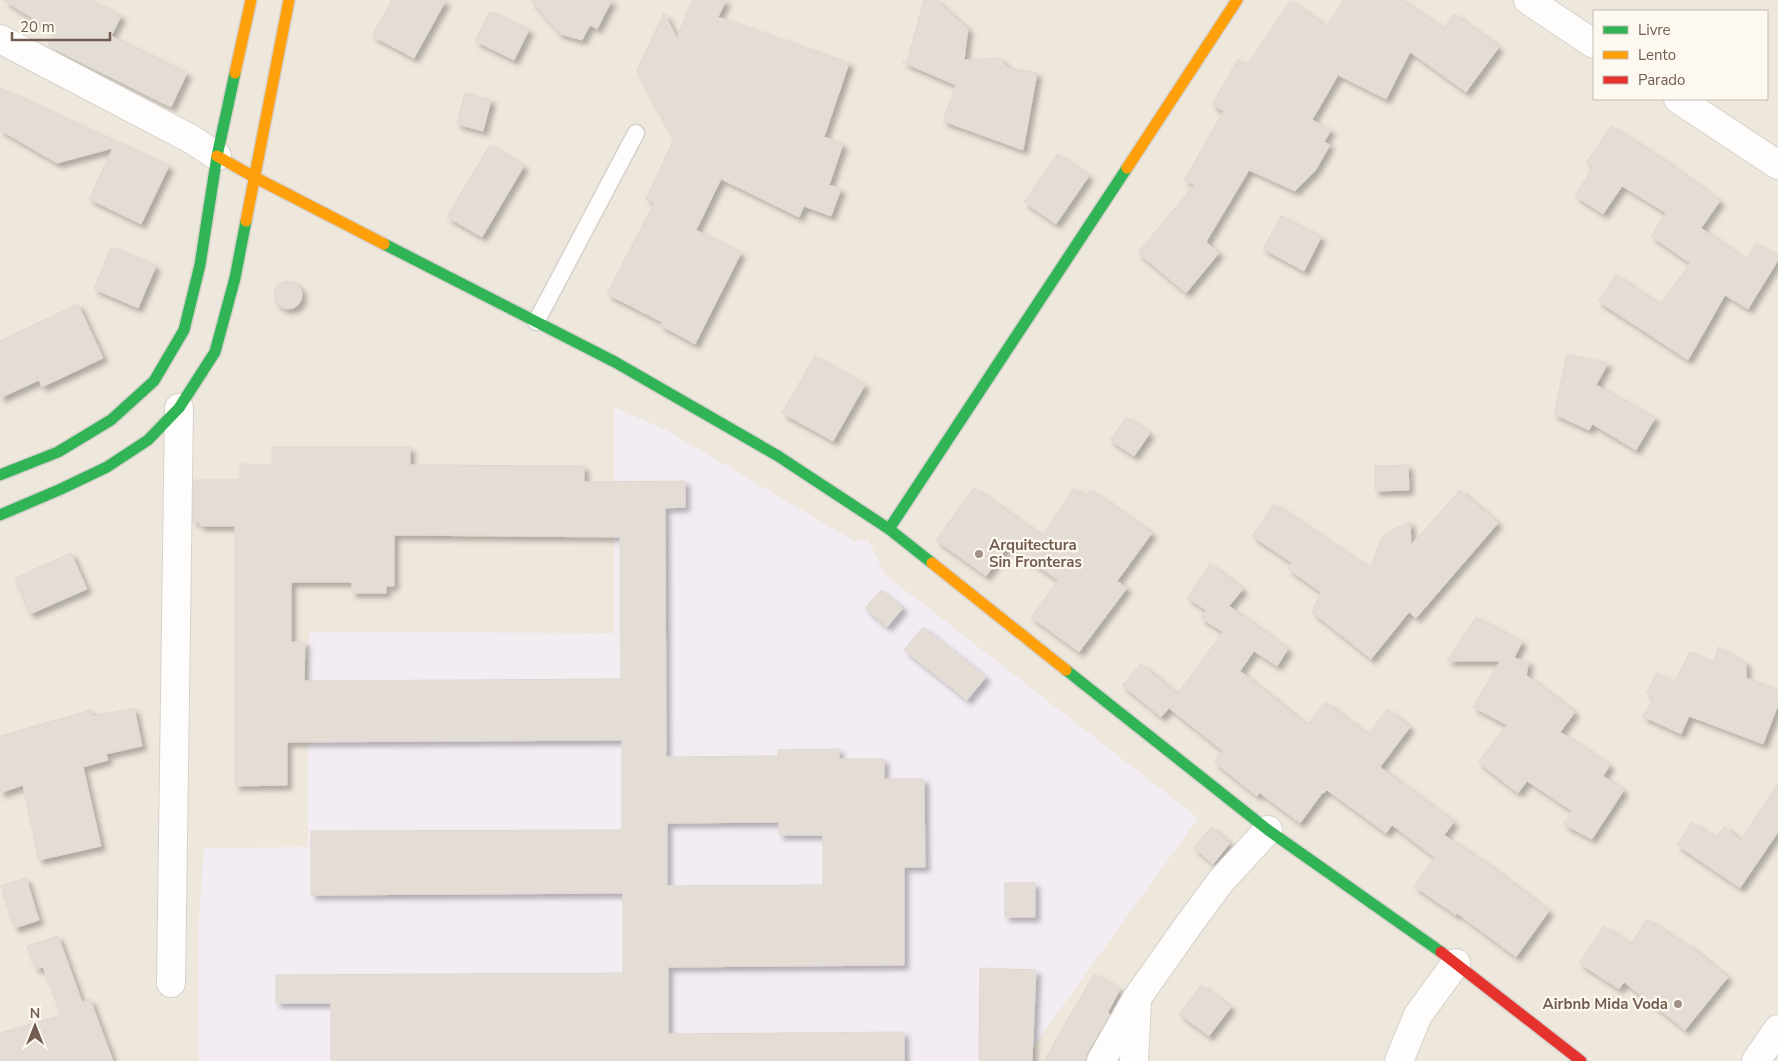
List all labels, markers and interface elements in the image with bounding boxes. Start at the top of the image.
scale bar [12,10,110,42]
legend [1593,10,1768,100]
text: 20 m [20,17,55,37]
text: Livre [1638,20,1671,40]
text: Lento [1638,45,1676,65]
text: Parado [1638,70,1685,90]
place label: Arquitectura Sin Fronteras [989,535,1082,572]
marker: Arquitectura Sin Fronteras [973,548,985,560]
place label: Airbnb Mida Voda [1543,994,1668,1014]
marker: Airbnb Mida Voda [1672,998,1684,1010]
north arrow [10,1001,60,1051]
text: N [30,1004,40,1023]

